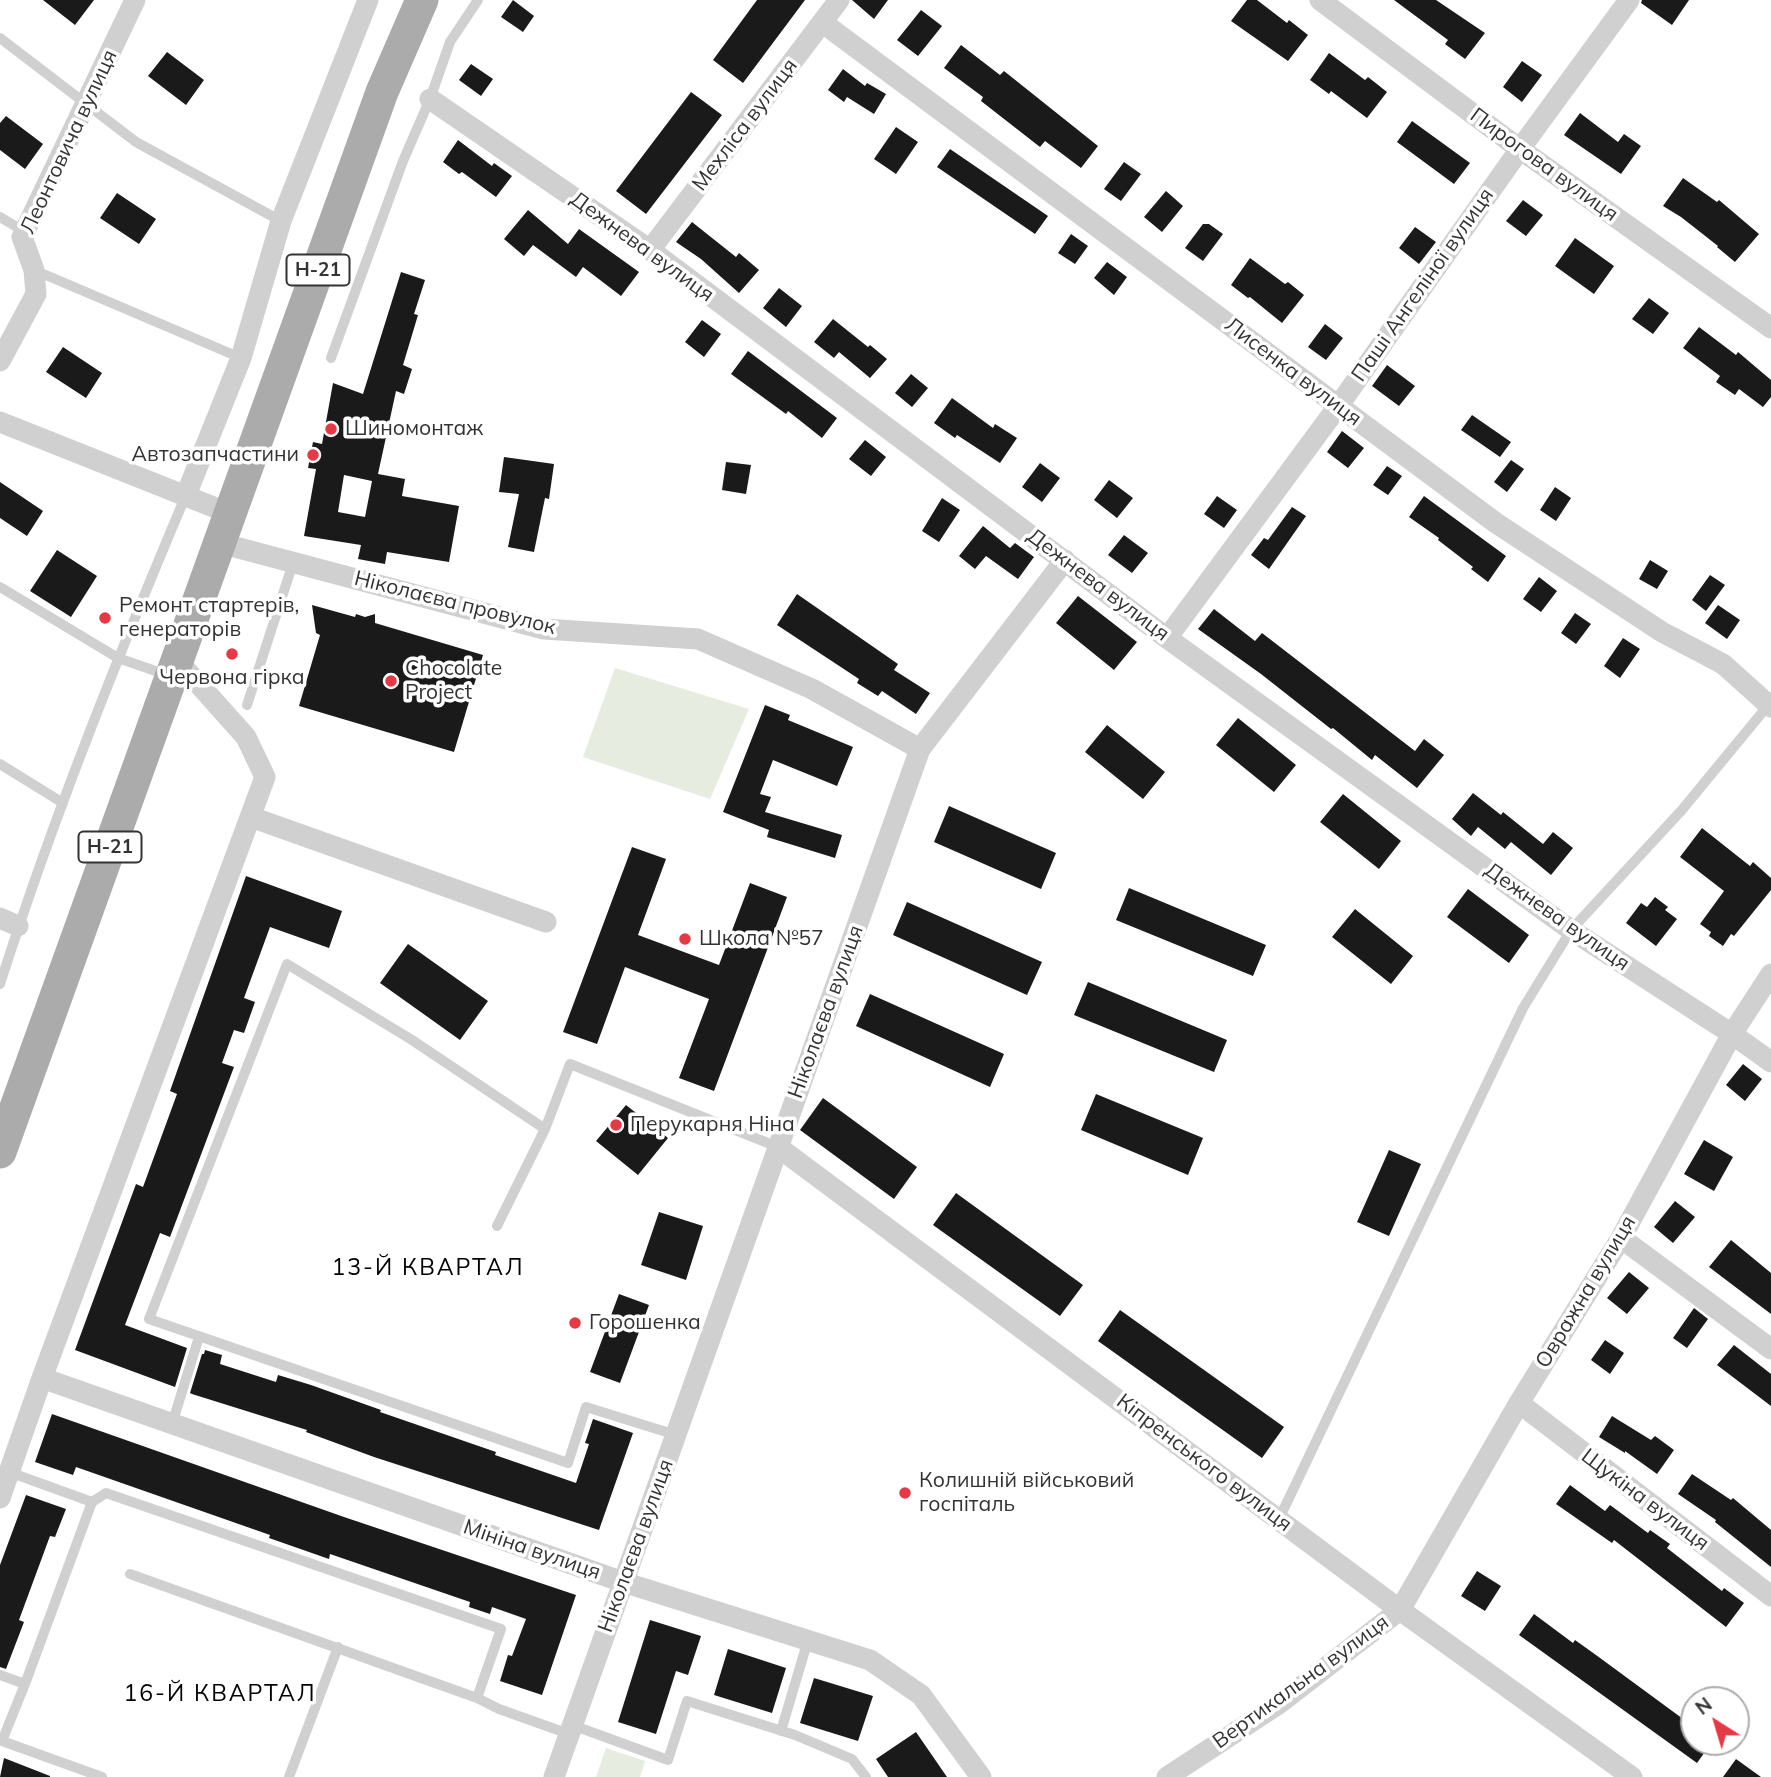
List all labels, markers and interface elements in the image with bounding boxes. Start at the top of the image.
street label: Леонтовича вулиця [15,46,123,238]
street label: Мехліса вулиця [687,54,803,196]
street label: Пирогова вулиця [1465,103,1623,227]
street label: Паші Ангеліної вулиця [1347,183,1499,387]
street label: Дежнева вулиця [565,186,719,308]
road number: Н-21 [286,254,350,286]
street label: Лисенка вулиця [1220,312,1366,432]
place label: Шиномонтаж [345,416,483,442]
marker: Шиномонтаж [323,421,339,437]
place label: Автозапчастини [132,442,299,468]
marker: Автозапчастини [305,447,321,463]
street label: Дежнева вулиця [1022,523,1174,647]
street label: Ніколаєва провулок [352,566,558,640]
place label: Ремонт стартерів, генераторів [119,593,299,643]
marker: Ремонт стартерів, генераторів [97,610,113,626]
marker: Червона гірка [224,646,240,662]
place label: Chocolate Project [405,656,502,706]
place label: Червона гірка [159,665,305,691]
marker: Chocolate Project [383,673,399,689]
road number: Н-21 [78,832,142,862]
street label: Дежнева вулиця [1480,858,1634,976]
street label: Ніколаєва вулиця [783,922,869,1102]
place label: Школа №57 [699,926,824,952]
marker: Школа №57 [677,931,693,947]
place label: Перукарня Ніна [630,1112,795,1138]
marker: Перукарня Ніна [608,1117,624,1133]
street label: Овражна вулиця [1531,1211,1641,1373]
district label: 13-Й КВАРТАЛ [333,1254,523,1282]
place label: Горошенка [589,1310,701,1336]
marker: Горошенка [567,1315,583,1331]
street label: Кіпренського вулиця [1111,1389,1297,1537]
street label: Щукіна вулиця [1576,1444,1714,1556]
street label: Ніколаєва вулиця [593,1456,679,1636]
place label: Колишній військовий госпіталь [919,1468,1134,1518]
marker: Колишній військовий госпіталь [897,1485,913,1501]
street label: Мініна вулиця [460,1515,604,1585]
street label: Вертикальна вулиця [1208,1610,1394,1754]
district label: 16-Й КВАРТАЛ [125,1680,315,1708]
north arrow [1680,1686,1750,1756]
text: N [1691,1692,1717,1720]

